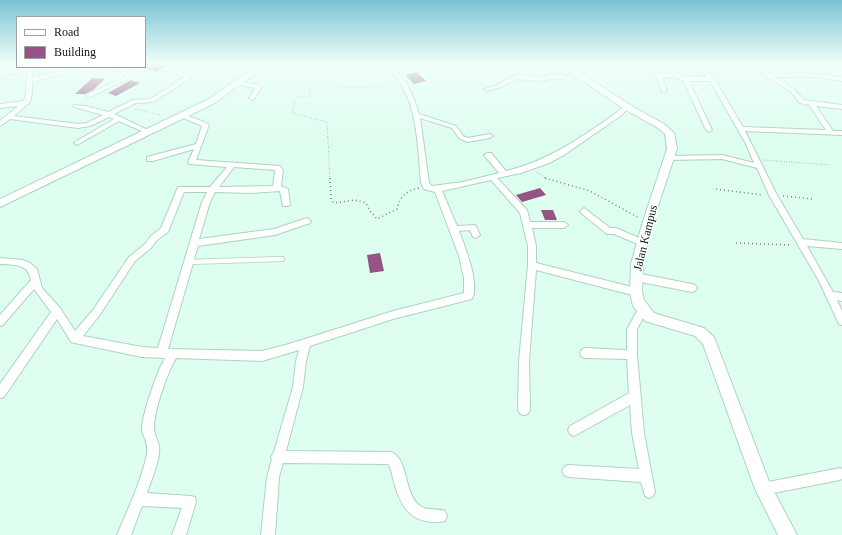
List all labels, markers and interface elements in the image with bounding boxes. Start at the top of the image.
legend [16,16,146,68]
text: Road [54,25,79,39]
text: Building [54,45,96,59]
street label: Jalan Kampus [631,203,661,273]

